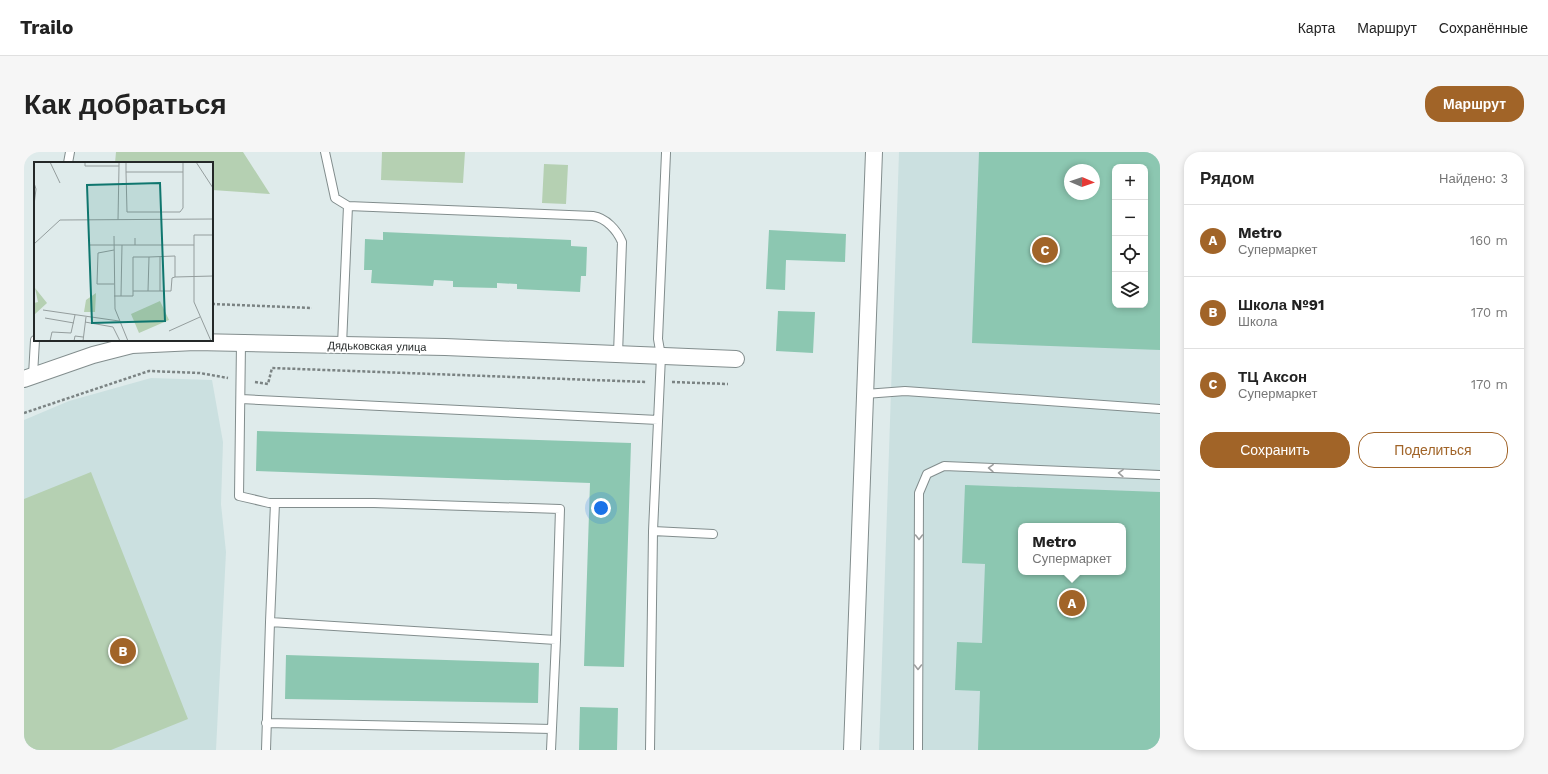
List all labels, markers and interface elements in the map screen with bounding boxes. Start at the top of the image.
text: Trailo [20,16,73,39]
text: Карта [1298,20,1335,36]
text: Маршрут [1357,20,1417,36]
text: Сохранённые [1439,20,1528,36]
button: Маршрут [1425,86,1524,122]
text: Как добраться [24,88,227,121]
inset map [34,162,213,341]
north arrow [1064,164,1100,200]
map controls [1112,164,1148,308]
button: + [1112,164,1148,200]
text: Рядом [1200,168,1255,188]
text: Найдено: 3 [1439,171,1508,186]
button: − [1112,200,1148,236]
text: Metro [1238,224,1282,242]
text: A [1209,233,1217,248]
text: 160 m [1470,233,1508,248]
pin: C [1032,235,1058,265]
button: locate [1112,236,1148,272]
text: Супермаркет [1238,242,1317,257]
button: layers [1112,272,1148,308]
text: Школа №91 [1238,296,1325,314]
text: B [1209,305,1217,320]
text: 170 m [1471,305,1508,320]
text: Школа [1238,314,1278,329]
street label: Дядьковская улица [327,339,427,354]
text: ТЦ Аксон [1238,368,1307,386]
text: C [1209,377,1217,392]
text: 170 m [1471,377,1508,392]
text: Супермаркет [1238,386,1317,401]
button: Сохранить [1200,432,1350,468]
button: Поделиться [1358,432,1508,468]
one-way arrow [988,464,994,472]
one-way arrow [1118,469,1124,477]
your location [591,498,611,518]
popup [1018,523,1126,575]
text: Metro [1032,533,1076,551]
one-way arrow [915,534,923,540]
text: Супермаркет [1032,551,1112,566]
pin: A [1059,588,1085,618]
pin: B [110,636,136,666]
one-way arrow [914,664,922,670]

